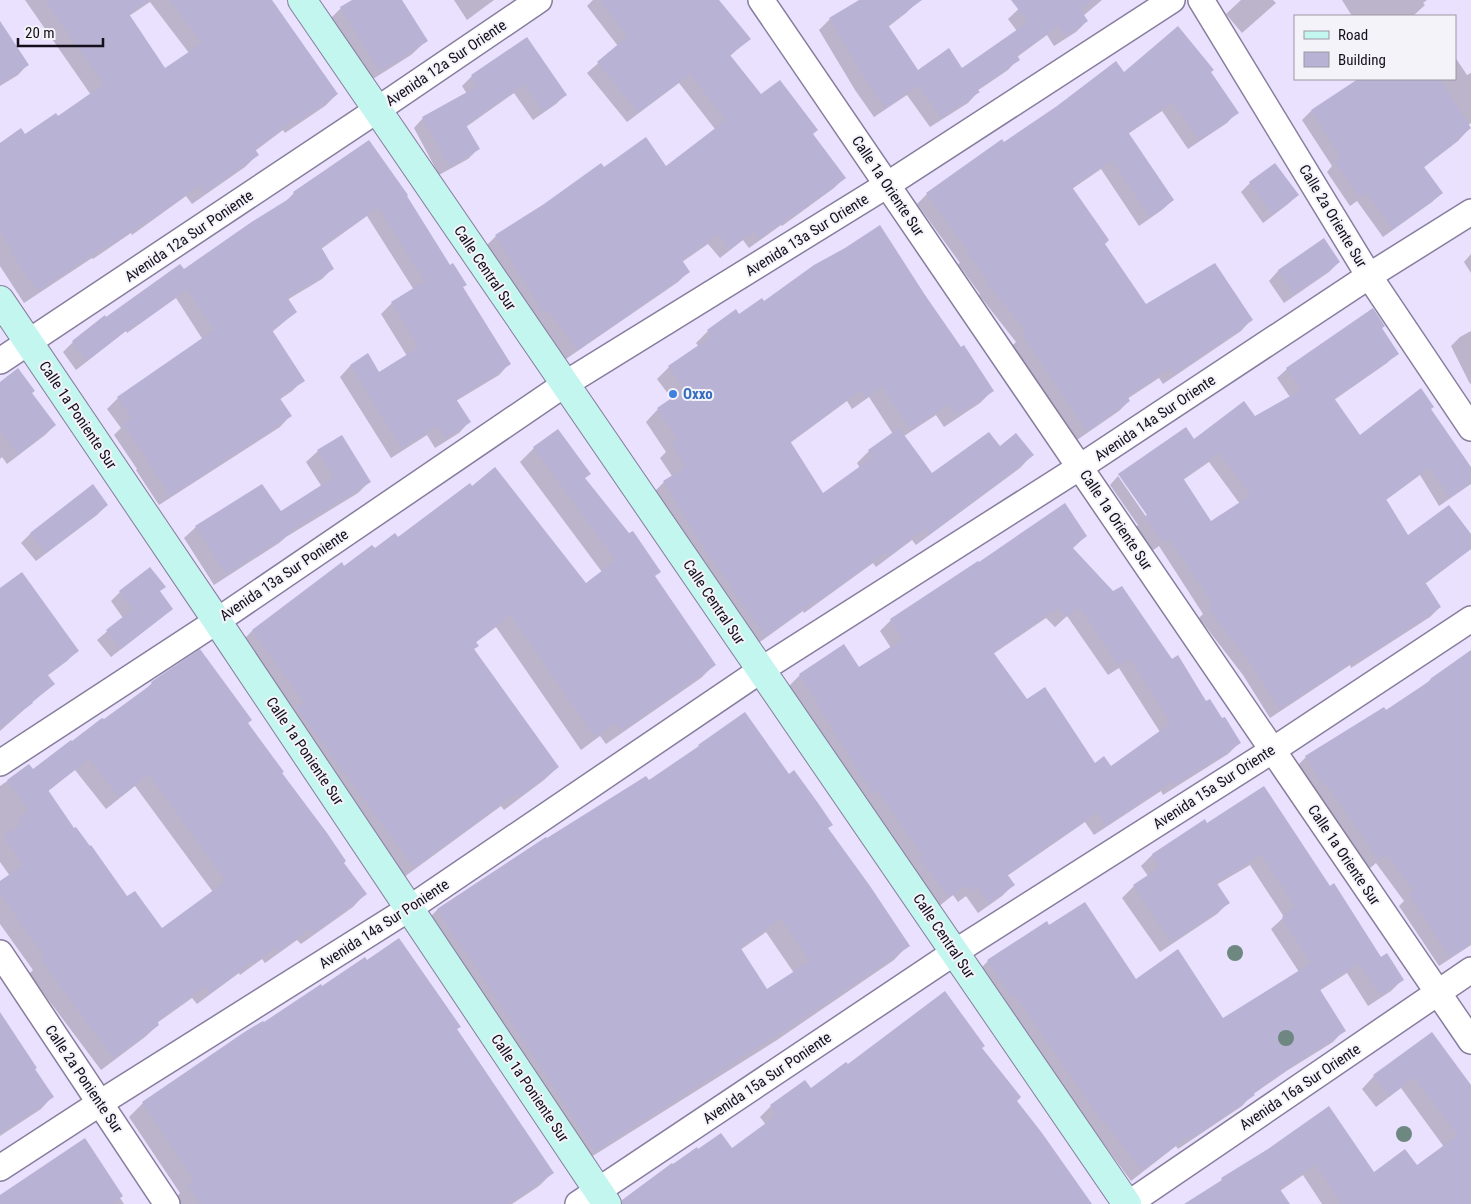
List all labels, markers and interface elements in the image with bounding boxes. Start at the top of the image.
scale bar [18,15,102,47]
legend [1294,15,1456,80]
street label: Avenida 12a Sur Oriente [382,16,510,110]
text: 20 m [25,24,55,42]
text: Road [1338,26,1368,44]
text: Building [1338,51,1386,69]
street label: Calle 1a Oriente Sur [848,133,928,240]
street label: Calle 2a Oriente Sur [1295,161,1371,271]
street label: Avenida 12a Sur Poniente [121,186,257,286]
street label: Avenida 13a Sur Oriente [742,190,872,280]
street label: Calle Central Sur [450,222,520,314]
street label: Calle 1a Poniente Sur [35,358,121,473]
street label: Avenida 14a Sur Oriente [1091,371,1219,465]
place label: Oxxo [683,385,713,403]
marker: Oxxo [667,388,679,400]
street label: Calle 1a Oriente Sur [1076,467,1156,574]
street label: Avenida 13a Sur Poniente [216,525,352,625]
street label: Calle Central Sur [679,556,749,648]
street label: Calle 1a Poniente Sur [262,694,348,809]
street label: Avenida 15a Sur Oriente [1150,741,1278,833]
street label: Calle 1a Oriente Sur [1304,802,1384,909]
street label: Avenida 14a Sur Poniente [316,875,452,973]
street label: Calle Central Sur [909,890,979,982]
street label: Calle 2a Poniente Sur [41,1022,127,1137]
street label: Avenida 15a Sur Poniente [699,1028,835,1128]
street label: Calle 1a Poniente Sur [487,1031,573,1146]
street label: Avenida 16a Sur Oriente [1236,1040,1364,1134]

